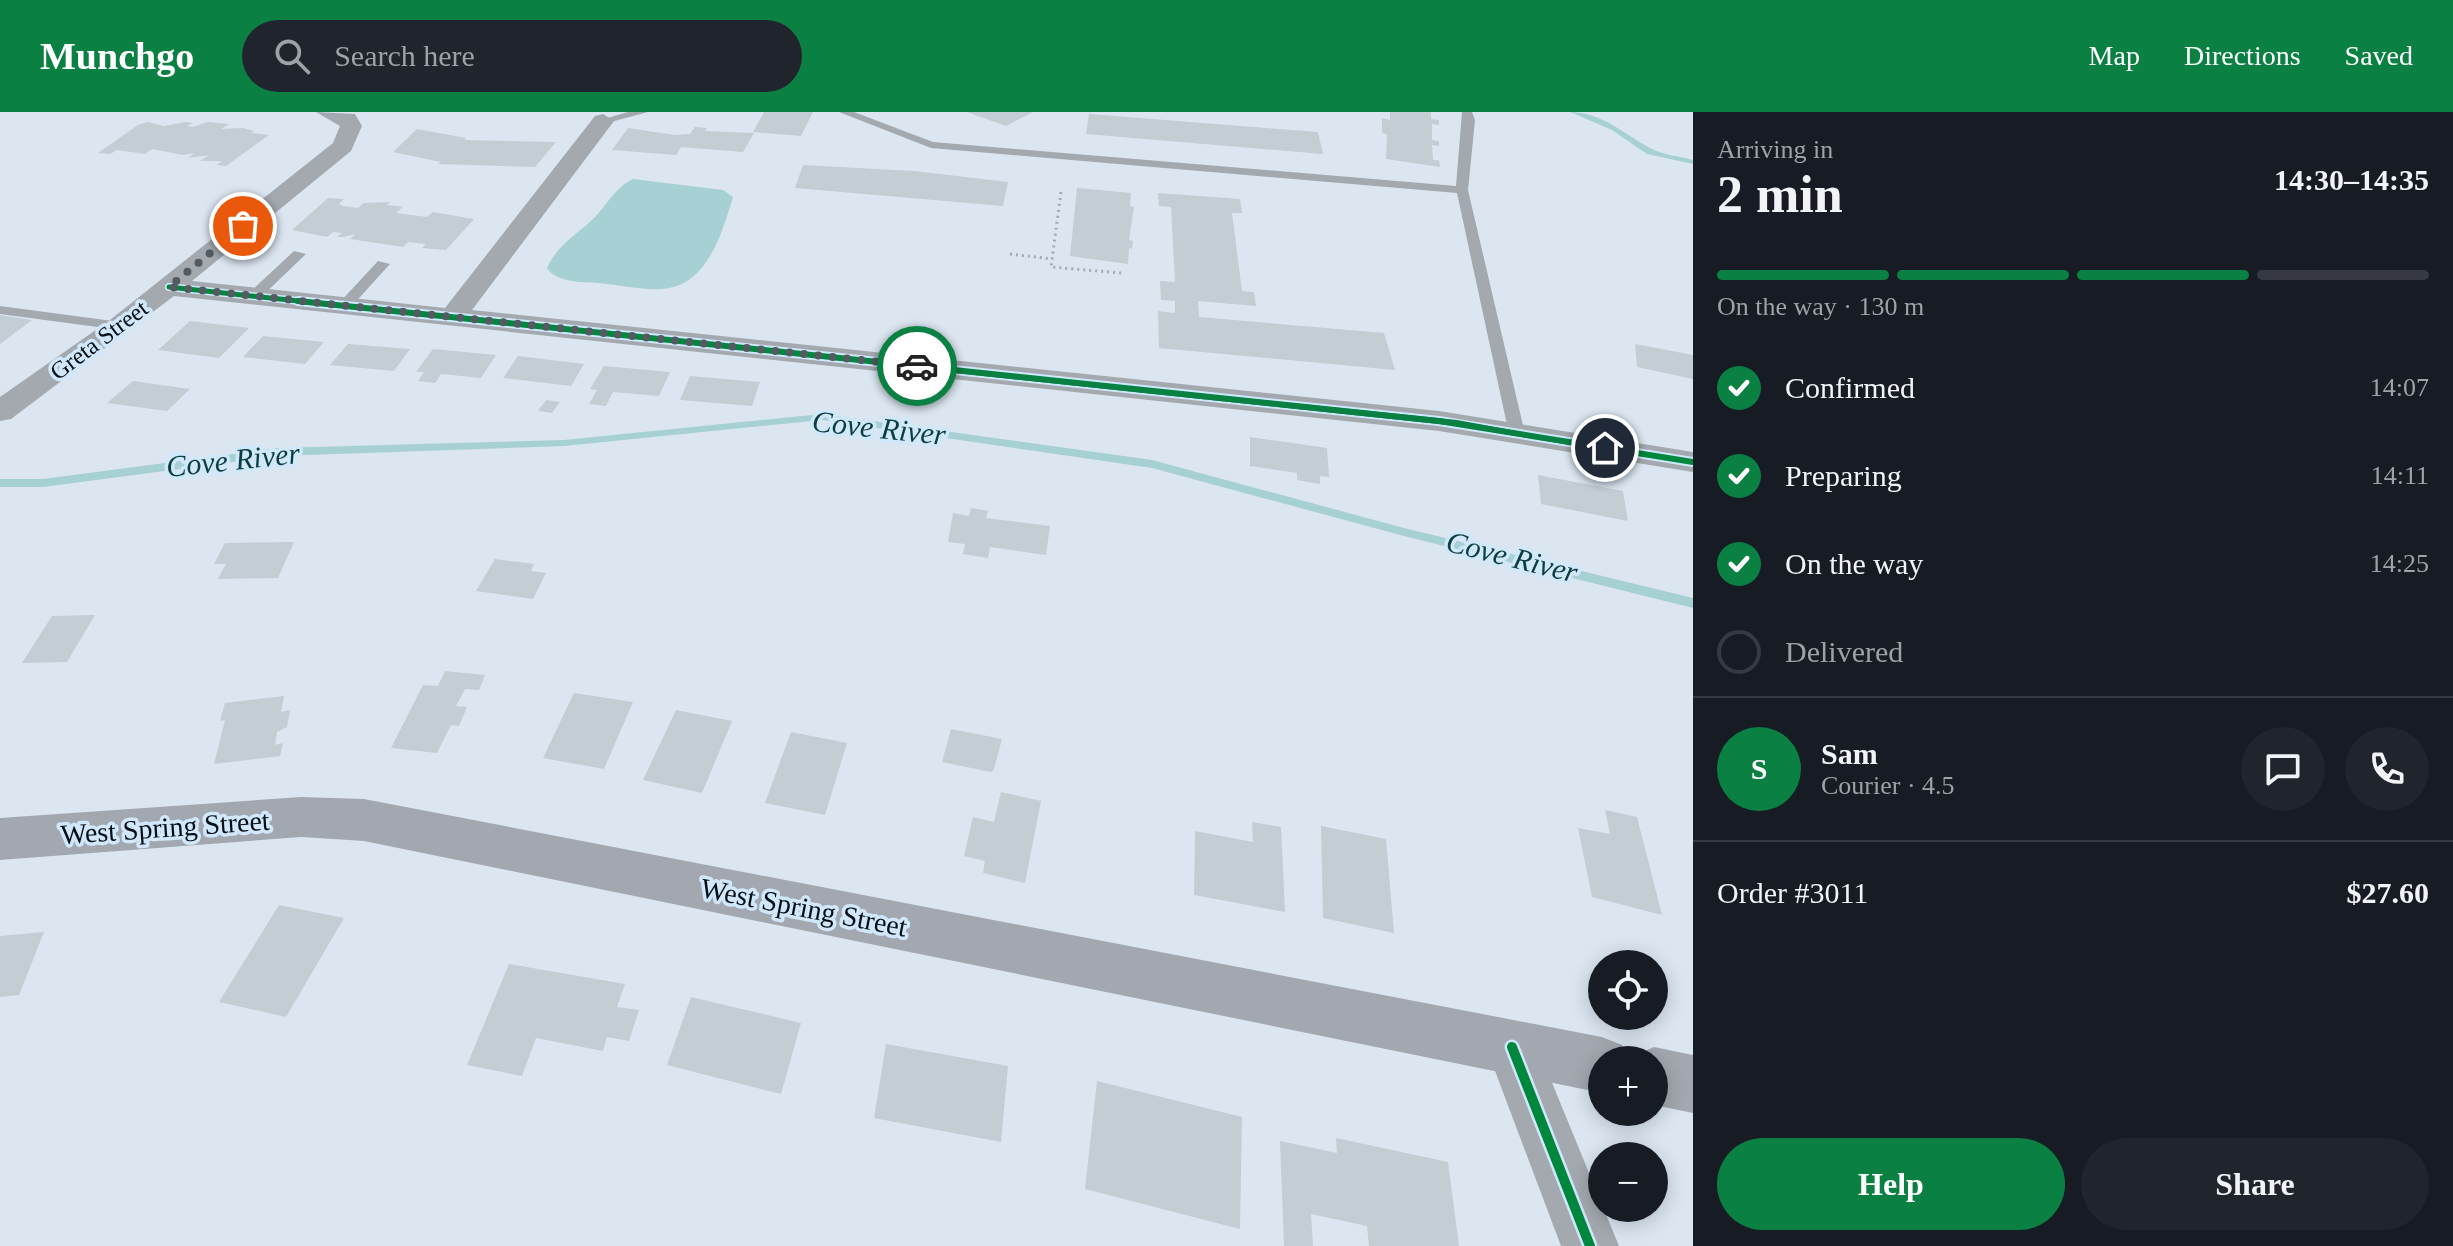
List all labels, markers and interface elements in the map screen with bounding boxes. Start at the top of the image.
search box [242,20,802,92]
icon: search [270,34,314,78]
text: Munchgo [40,35,194,77]
text: Search here [334,39,475,72]
text: Map [2089,40,2140,71]
text: Directions [2184,40,2301,71]
text: Saved [2345,40,2413,71]
text: Arriving in [1717,135,1833,164]
text: 14:30–14:35 [2274,163,2429,196]
text: 2 min [1717,166,1843,223]
pin [209,192,277,260]
icon: bag [221,204,265,248]
text: On the way · 130 m [1717,292,1924,321]
street label: Greta Street [45,295,153,385]
courier [877,326,957,406]
icon: car [895,344,939,388]
icon: check [1717,366,1761,410]
text: Confirmed [1785,371,1915,404]
text: 14:07 [2370,373,2429,402]
water label: Cove River [811,404,948,451]
pin [1571,414,1639,482]
icon: home [1583,426,1627,470]
water label: Cove River [165,436,302,483]
icon: check [1717,454,1761,498]
text: Preparing [1785,459,1902,492]
text: 14:11 [2371,461,2429,490]
water label: Cove River [1443,524,1581,589]
icon: check [1717,542,1761,586]
text: On the way [1785,547,1923,580]
text: 14:25 [2370,549,2429,578]
text: Delivered [1785,635,1903,668]
button: chat [2241,727,2325,811]
button: phone [2345,727,2429,811]
text: Sam [1821,737,1878,770]
text: S [1751,752,1767,785]
text: Courier · 4.5 [1821,771,1955,800]
street label: West Spring Street [60,805,271,850]
street label: West Spring Street [698,872,910,943]
text: Order #3011 [1717,876,1868,909]
text: $27.60 [2347,876,2429,909]
map controls [1588,950,1668,1222]
button: locate [1588,950,1668,1030]
button: + [1588,1046,1668,1126]
button: Help [1717,1138,2065,1230]
button: Share [2081,1138,2429,1230]
button: − [1588,1142,1668,1222]

